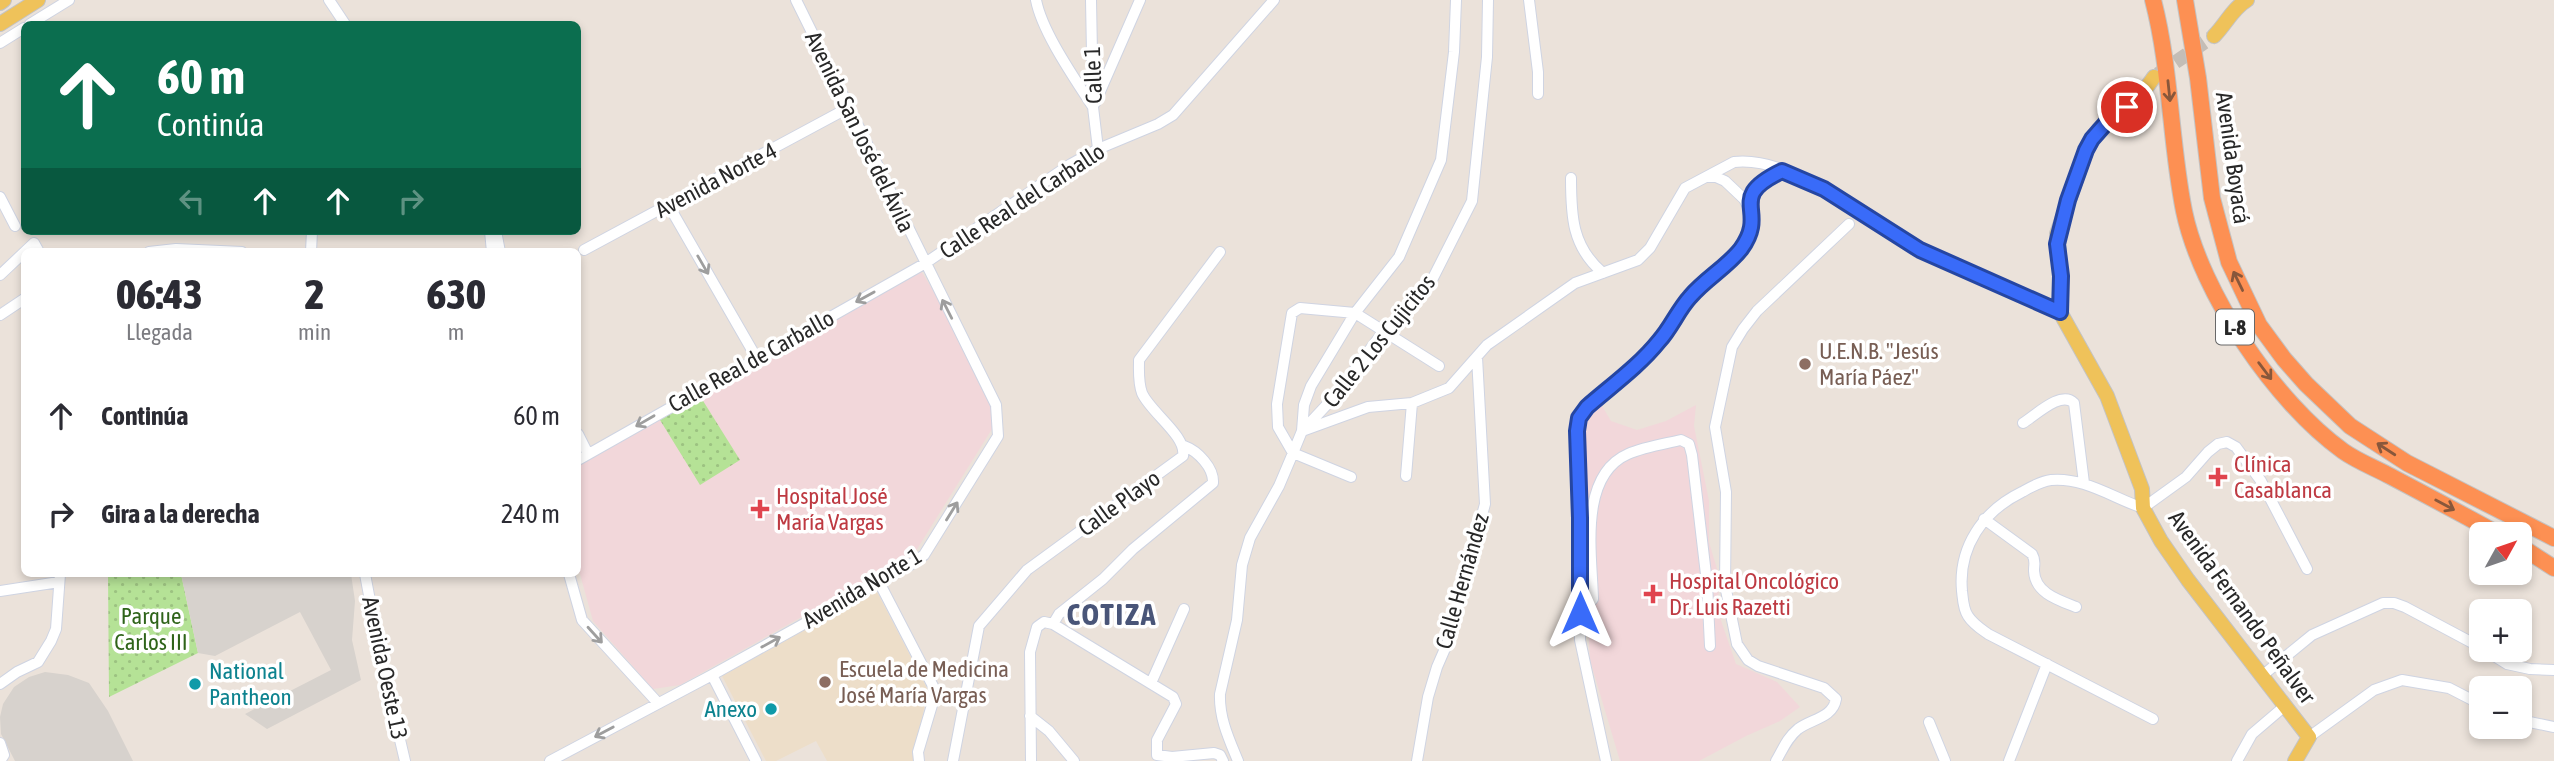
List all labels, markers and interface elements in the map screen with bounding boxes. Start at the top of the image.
street label: Avenida San José del Ávila [800,27,920,237]
street label: Calle 1 [1079,46,1107,104]
text: 60 m [157,48,245,104]
icon: ahead [42,49,133,140]
pin [2097,77,2157,137]
one-way arrow [2163,79,2176,102]
icon: arrive [2108,88,2146,126]
street label: Avenida Boyacá [2211,90,2255,226]
text: Continúa [157,106,264,143]
street label: Avenida Norte 4 [651,137,781,223]
street label: Calle Real del Carballo [935,138,1109,264]
icon: left [173,182,211,220]
icon: ahead [246,182,284,220]
icon: ahead [319,182,357,220]
icon: right [392,182,430,220]
one-way arrow [696,254,710,274]
text: 06:43 [116,270,203,318]
text: 2 [305,270,324,318]
text: 630 [426,270,486,318]
street label: Calle 2 Los Cujicitos [1318,270,1440,412]
one-way arrow [2231,271,2244,292]
one-way arrow [855,290,875,304]
one-way arrow [939,299,953,320]
street label: Calle Real de Carballo [664,305,838,417]
road number: L-8 [2216,310,2254,344]
text: Llegada [126,319,193,345]
text: min [298,319,331,345]
text: m [448,319,464,345]
place label: U.E.N.B. "Jesús María Páez" [1819,338,1939,390]
marker: U.E.N.B. "Jesús María Páez" [1797,356,1813,372]
one-way arrow [2257,361,2272,380]
icon: ahead [42,397,80,435]
text: Continúa [101,401,188,431]
text: 60 m [513,401,560,431]
one-way arrow [636,414,656,428]
one-way arrow [2376,442,2396,456]
place label: Clínica Casablanca [2234,451,2332,503]
street label: Calle Playo [1073,465,1165,541]
marker: Clínica Casablanca [2208,467,2228,487]
place label: Hospital José María Vargas [776,483,888,535]
icon: right [42,495,80,533]
one-way arrow [2434,498,2454,512]
text: Gira a la derecha [101,499,260,529]
text: 240 m [501,499,560,529]
marker: Hospital José María Vargas [750,499,770,519]
one-way arrow [945,502,959,522]
street label: Avenida Fernando Peñalver [2163,506,2321,709]
street label: Calle Hernández [1430,510,1494,652]
north arrow [2469,522,2532,584]
map controls [2469,522,2532,739]
street label: Avenida Norte 1 [798,542,926,634]
place label: Hospital Oncológico Dr. Luis Razetti [1669,568,1839,620]
position arrow [1543,576,1617,650]
marker: Hospital Oncológico Dr. Luis Razetti [1643,584,1663,604]
street label: Avenida Oeste 13 [357,594,413,742]
district label: COTIZA [1067,597,1157,631]
button: + [2469,599,2532,662]
park label: Parque Carlos III [114,603,188,655]
one-way arrow [587,626,604,643]
one-way arrow [761,635,781,649]
place label: Escuela de Medicina José María Vargas [839,656,1009,708]
place label: National Pantheon [209,658,292,710]
marker: Escuela de Medicina José María Vargas [817,674,833,690]
marker: National Pantheon [187,676,203,692]
button: − [2469,676,2532,739]
place label: Anexo [704,696,757,722]
marker: Anexo [763,701,779,717]
one-way arrow [594,726,615,739]

